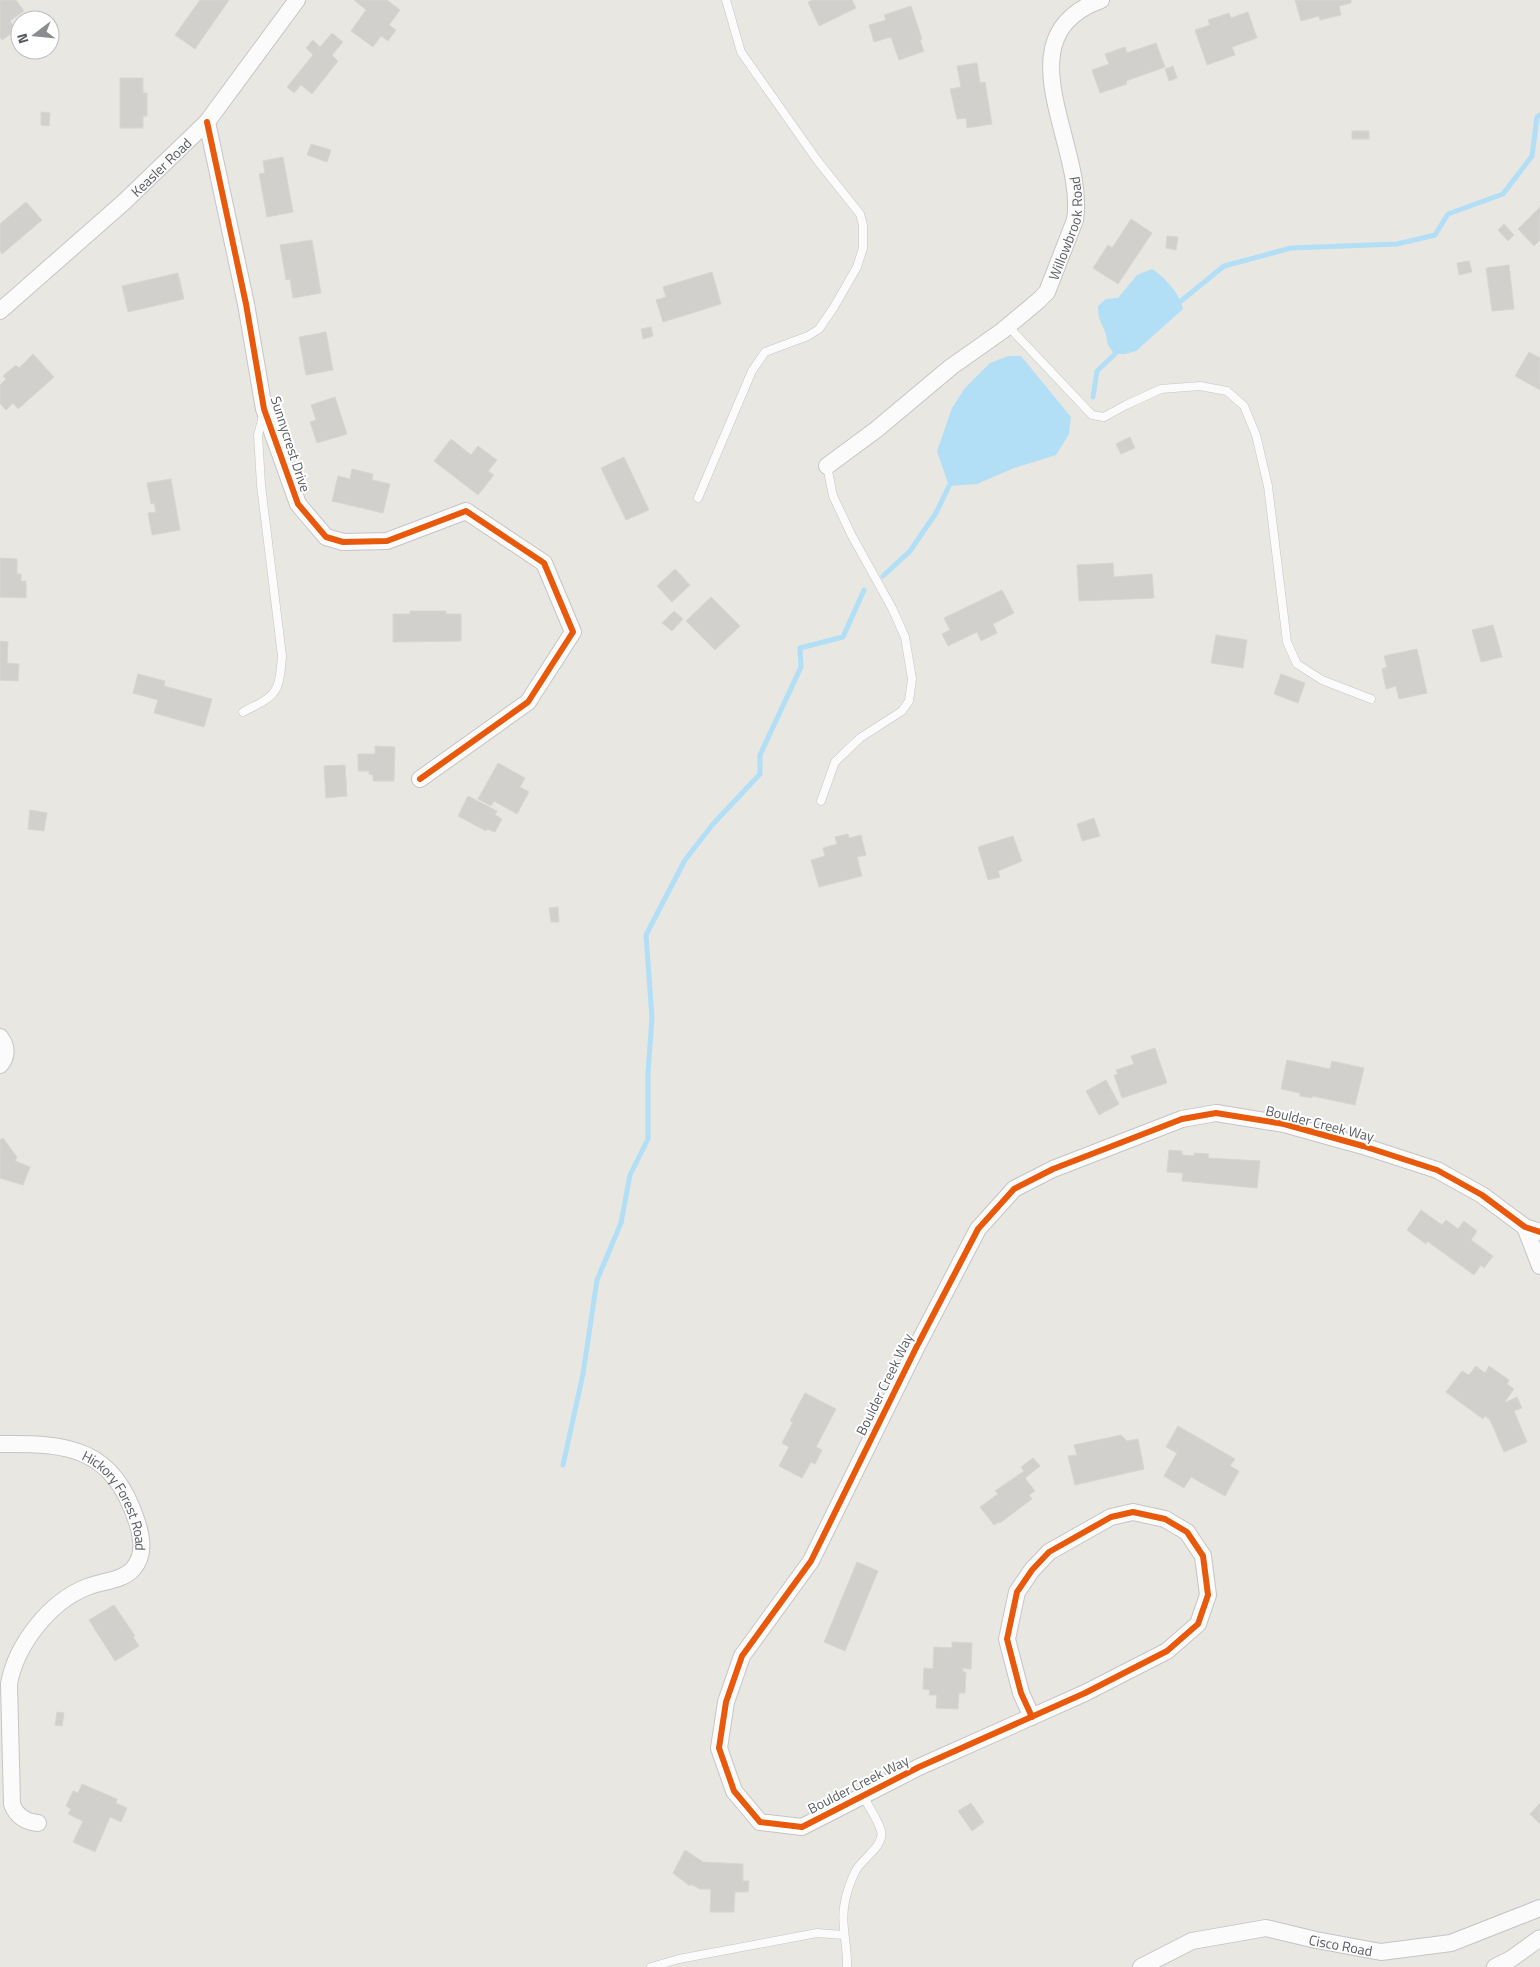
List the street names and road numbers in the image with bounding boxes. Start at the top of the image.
street label: Keasler Road [126,132,196,201]
street label: Willowbrook Road [1042,175,1087,283]
street label: Sunnycrest Drive [266,393,316,495]
street label: Boulder Creek Way [1264,1099,1377,1147]
street label: Boulder Creek Way [850,1329,918,1439]
street label: Hickory Forest Road [79,1444,152,1551]
street label: Boulder Creek Way [804,1749,913,1819]
street label: Cisco Road [1307,1928,1374,1961]

